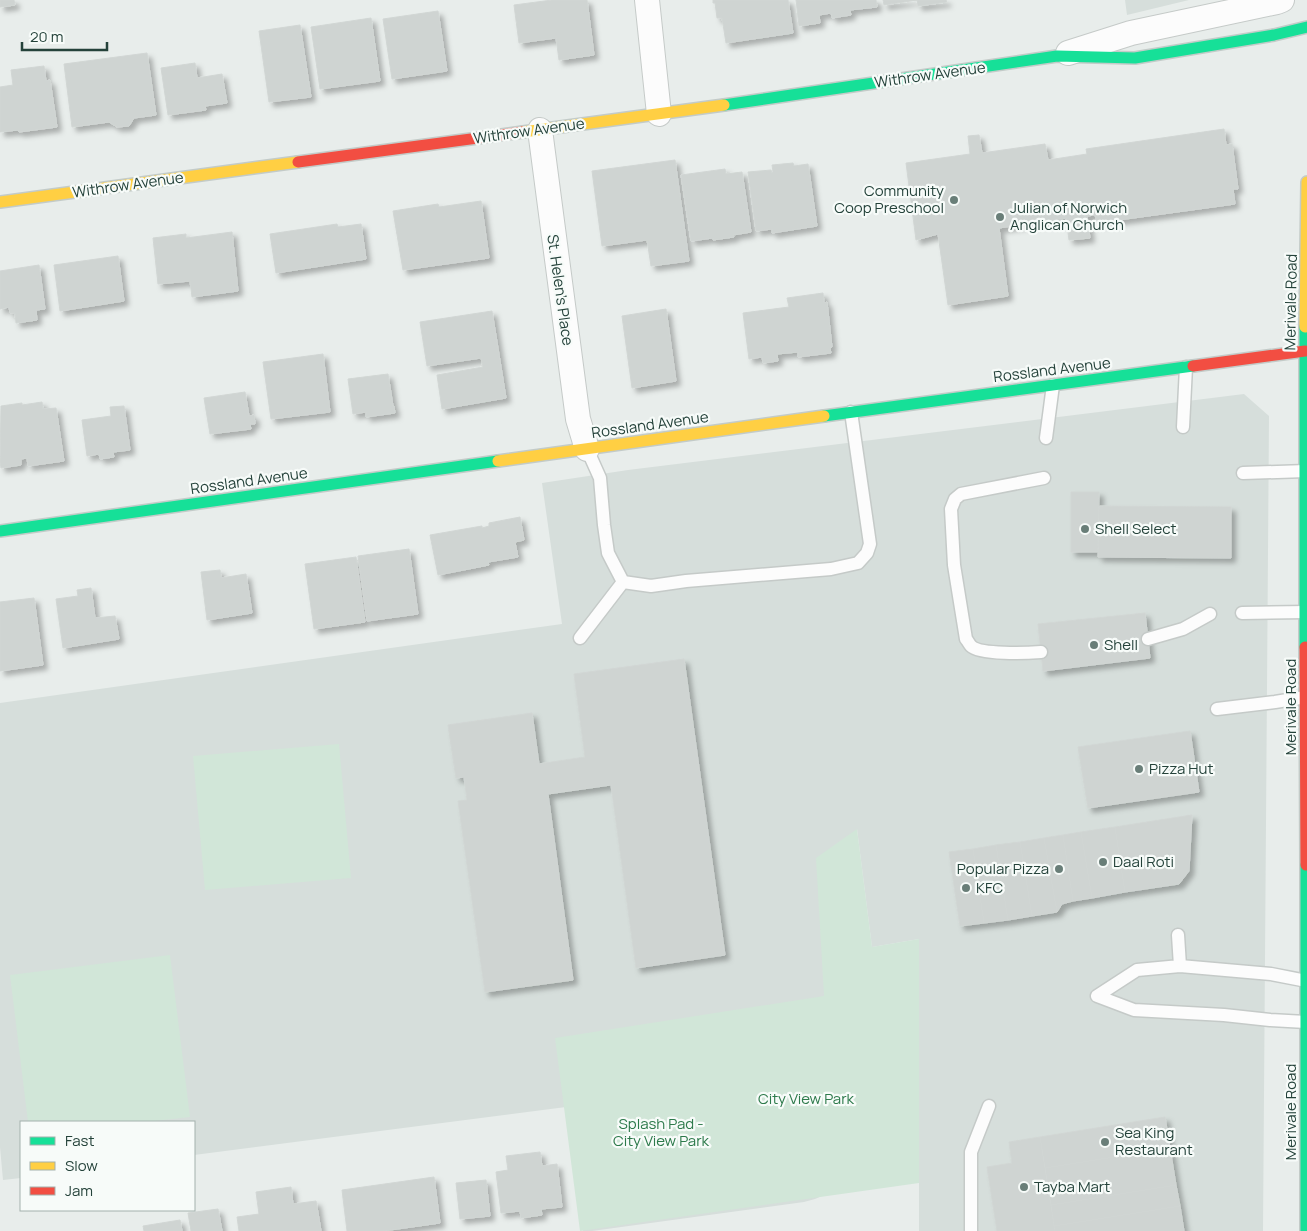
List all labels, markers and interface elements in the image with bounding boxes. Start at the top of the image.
scale bar [22,20,108,52]
text: 20 m [30,26,63,47]
street label: Withrow Avenue [873,56,987,93]
street label: Withrow Avenue [472,112,586,149]
street label: Withrow Avenue [71,166,185,203]
place label: Community Coop Preschool [834,180,944,218]
marker: Community Coop Preschool [948,194,960,206]
place label: Julian of Norwich Anglican Church [1010,197,1127,235]
marker: Julian of Norwich Anglican Church [994,211,1006,223]
street label: St. Helen's Place [542,233,579,347]
street label: Merivale Road [1279,254,1302,350]
street label: Rossland Avenue [992,352,1112,387]
street label: Rossland Avenue [590,406,710,443]
street label: Rossland Avenue [189,462,309,499]
place label: Shell Select [1095,518,1177,539]
marker: Shell Select [1079,523,1091,535]
place label: Shell [1104,634,1138,655]
marker: Shell [1088,639,1100,651]
street label: Merivale Road [1280,659,1301,755]
place label: Pizza Hut [1149,758,1214,779]
marker: Pizza Hut [1133,763,1145,775]
place label: Daal Roti [1113,851,1174,872]
marker: Daal Roti [1097,856,1109,868]
place label: Popular Pizza [957,858,1049,879]
marker: Popular Pizza [1053,863,1065,875]
place label: KFC [976,877,1003,898]
marker: KFC [960,882,972,894]
street label: Merivale Road [1280,1064,1301,1160]
park label: City View Park [758,1088,855,1109]
park label: Splash Pad - City View Park [613,1113,710,1151]
legend [20,1121,195,1211]
place label: Sea King Restaurant [1115,1122,1193,1160]
text: Fast [65,1130,94,1151]
marker: Sea King Restaurant [1099,1136,1111,1148]
text: Slow [65,1155,98,1176]
place label: Tayba Mart [1034,1176,1110,1197]
text: Jam [65,1180,93,1201]
marker: Tayba Mart [1018,1181,1030,1193]

